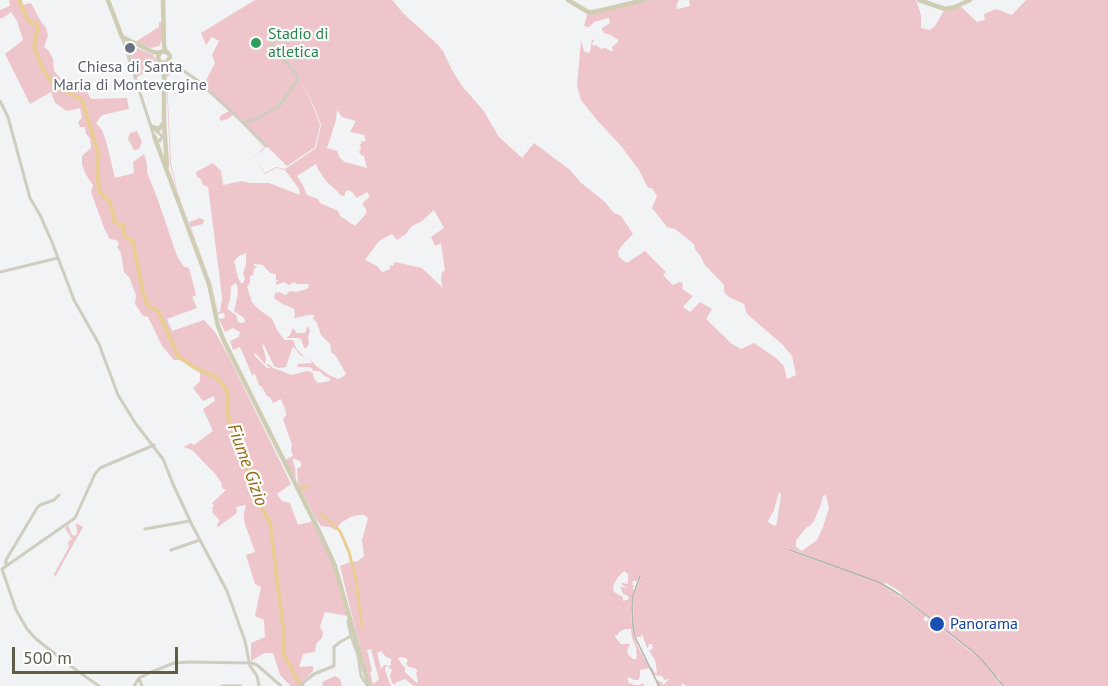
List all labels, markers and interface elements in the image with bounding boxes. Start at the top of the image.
place label: Stadio di atletica [268,24,328,62]
marker: Stadio di atletica [249,36,263,50]
marker: Chiesa di Santa Maria di Montevergine [123,41,137,55]
place label: Chiesa di Santa Maria di Montevergine [53,57,207,95]
water label: Fiume Gizio [222,421,272,509]
place label: Panorama [950,614,1018,634]
marker: Panorama [928,615,946,633]
scale bar [15,635,182,673]
text: 500 m [23,646,72,669]

